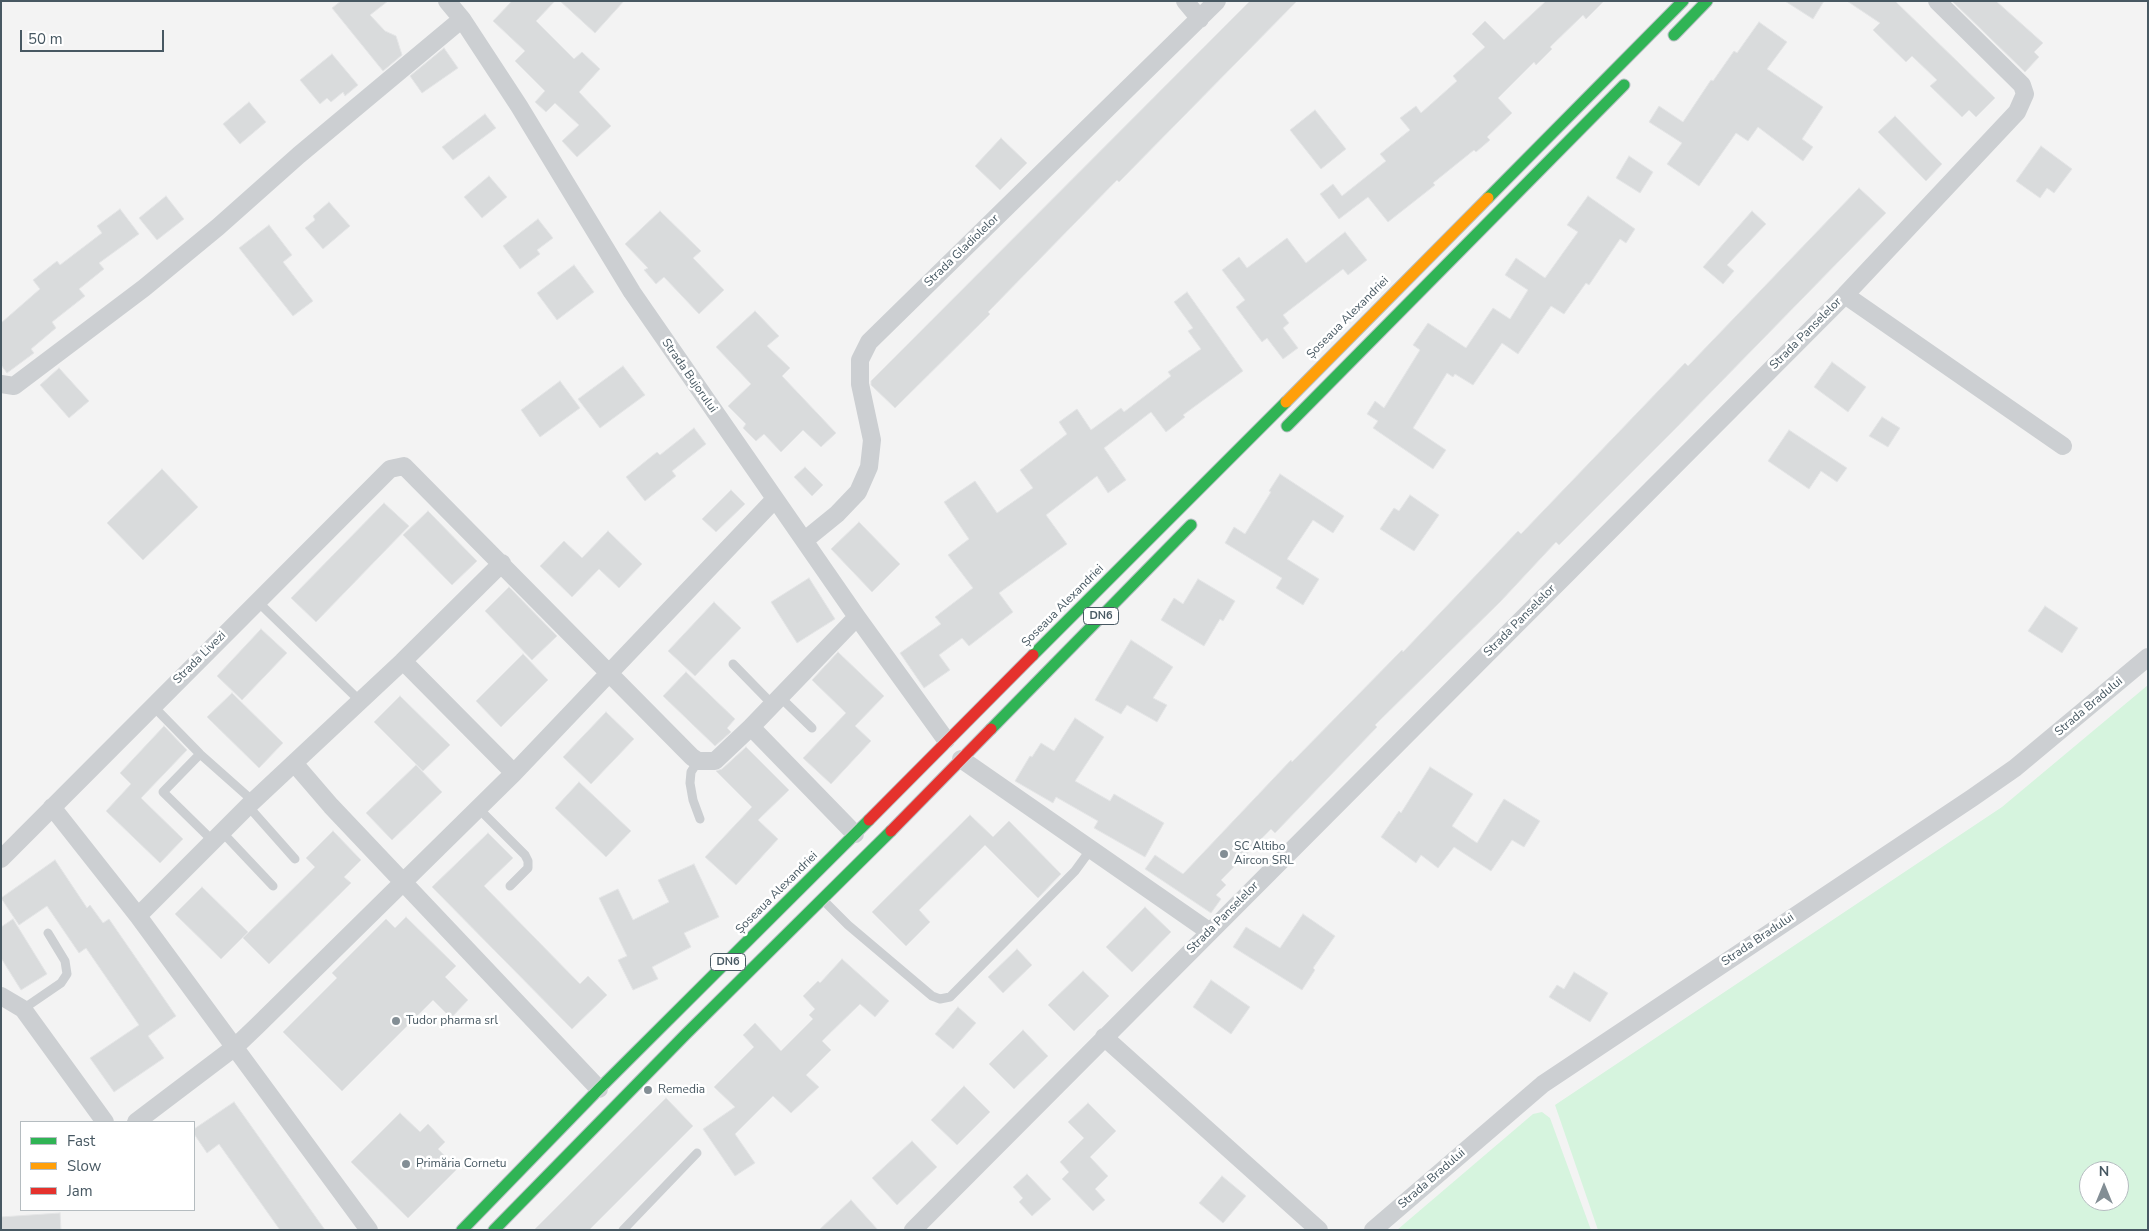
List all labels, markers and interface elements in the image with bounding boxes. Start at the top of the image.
scale bar [22,20,166,52]
text: 50 m [28,29,63,49]
street label: Strada Gladiolelor [922,212,1002,290]
street label: Șoseaua Alexandriei [1304,274,1392,362]
street label: Strada Panselelor [1767,295,1845,373]
street label: Strada Bujorului [658,336,720,416]
street label: Șoseaua Alexandriei [1019,562,1107,650]
street label: Strada Panselelor [1481,582,1559,660]
road number: DN6 [1084,608,1118,624]
street label: Strada Livezi [171,629,229,687]
street label: Strada Bradului [2052,674,2126,740]
place label: SC Altibo Aircon SRL [1234,840,1294,868]
marker: SC Altibo Aircon SRL [1218,848,1230,860]
street label: Șoseaua Alexandriei [733,849,821,937]
street label: Strada Panselelor [1184,879,1262,957]
street label: Strada Bradului [1719,911,1797,969]
road number: DN6 [710,954,746,970]
place label: Tudor pharma srl [406,1014,498,1028]
marker: Tudor pharma srl [390,1015,402,1027]
place label: Remedia [658,1083,705,1097]
marker: Remedia [642,1084,654,1096]
legend [20,1121,195,1211]
text: Fast [67,1131,95,1151]
street label: Strada Bradului [1396,1146,1468,1212]
text: Slow [67,1156,101,1176]
place label: Primăria Cornetu [416,1157,506,1171]
marker: Primăria Cornetu [400,1158,412,1170]
north arrow [2079,1161,2129,1211]
text: N [2099,1162,2109,1181]
text: Jam [67,1181,93,1201]

